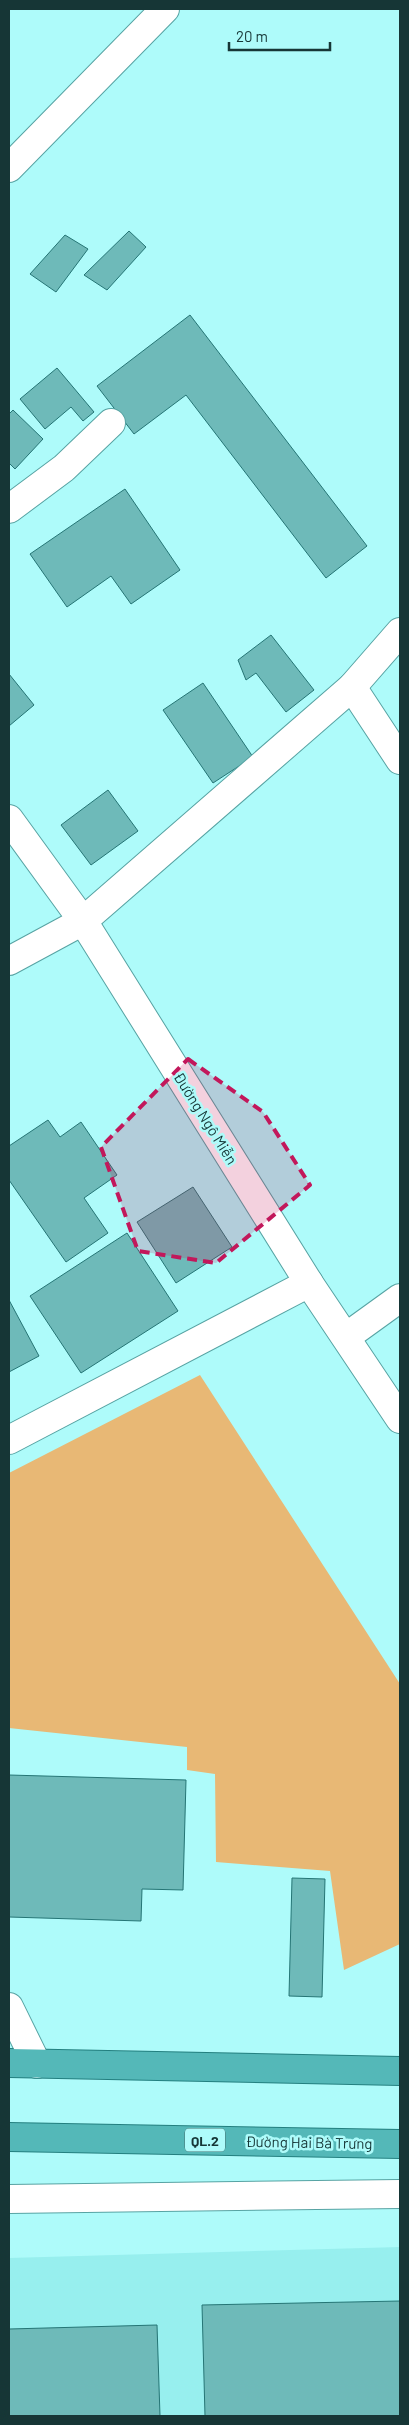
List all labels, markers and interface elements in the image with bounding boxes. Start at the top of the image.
scale bar [229,20,330,52]
text: 20 m [236,27,268,45]
street label: Đường Ngô Miễn [171,1069,241,1167]
road number: QL.2 [185,2128,225,2152]
street label: Đường Hai Bà Trưng [245,2132,373,2152]

